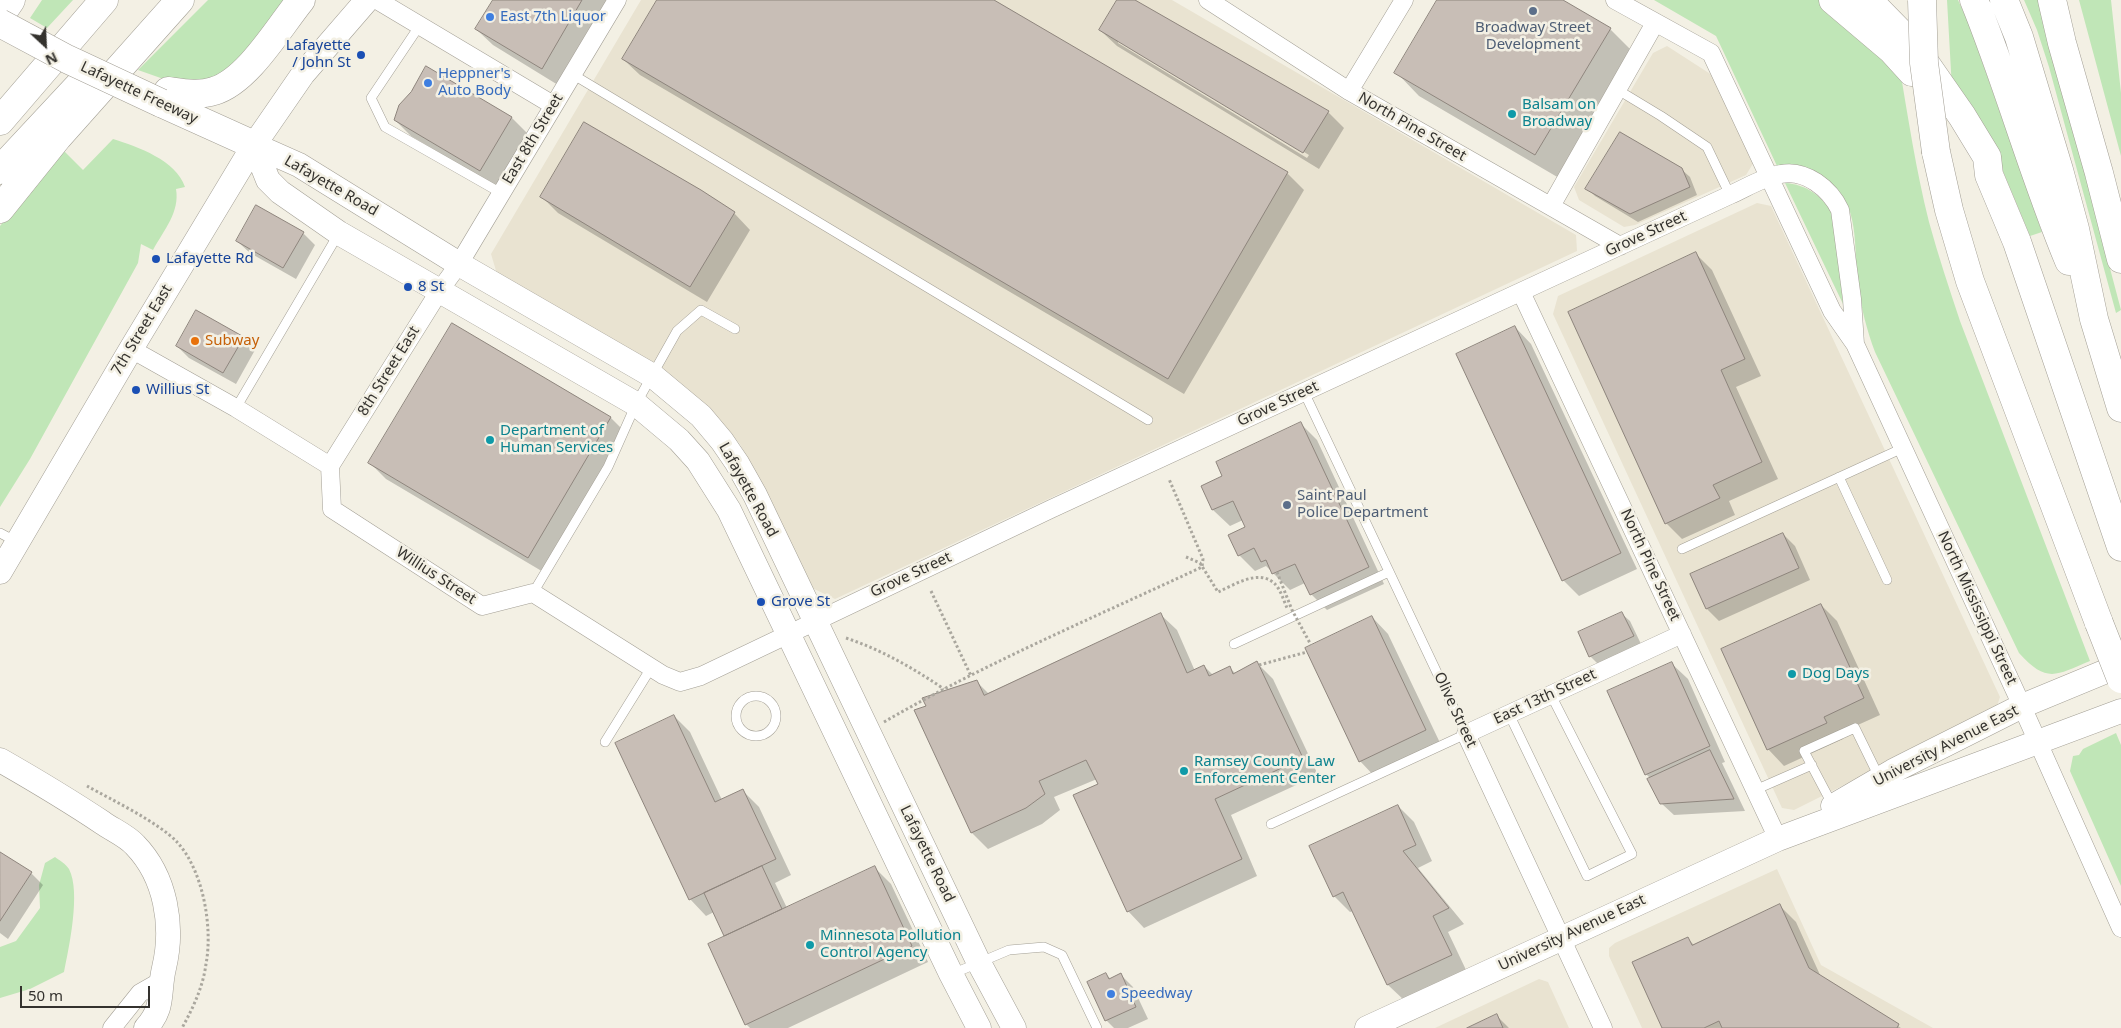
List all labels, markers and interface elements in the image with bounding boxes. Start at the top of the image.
marker: Broadway Street Development [1527,5,1539,17]
place label: East 7th Liquor [500,8,606,26]
marker: East 7th Liquor [484,11,496,23]
place label: Broadway Street Development [1475,19,1591,54]
north arrow [20,20,70,70]
place label: Lafayette / John St [286,37,351,72]
text: N [42,48,61,70]
marker: Lafayette / John St [355,49,367,61]
street label: Lafayette Freeway [78,58,200,128]
place label: Heppner's Auto Body [438,65,511,100]
marker: Heppner's Auto Body [422,77,434,89]
street label: North Pine Street [1355,89,1469,165]
street label: East 8th Street [499,91,567,187]
place label: Balsam on Broadway [1522,96,1596,131]
marker: Balsam on Broadway [1506,108,1518,120]
street label: Lafayette Road [281,152,381,220]
street label: Grove Street [1603,207,1689,261]
place label: Lafayette Rd [166,250,254,268]
marker: Lafayette Rd [150,253,162,265]
place label: 8 St [418,278,444,296]
marker: 8 St [402,281,414,293]
street label: 7th Street East [108,282,176,378]
street label: 8th Street East [354,323,424,419]
place label: Subway [205,332,259,350]
marker: Subway [189,335,201,347]
street label: Grove Street [1235,377,1321,431]
place label: Willius St [146,381,209,399]
marker: Willius St [130,384,142,396]
place label: Department of Human Services [500,422,613,457]
marker: Department of Human Services [484,434,496,446]
street label: Lafayette Road [715,440,781,540]
place label: Saint Paul Police Department [1297,487,1428,522]
marker: Saint Paul Police Department [1281,499,1293,511]
street label: North Pine Street [1616,506,1684,624]
street label: North Mississippi Street [1933,528,2021,688]
street label: Willius Street [393,543,479,609]
street label: Grove Street [868,548,954,602]
place label: Grove St [771,593,830,611]
marker: Grove St [755,596,767,608]
street label: East 13th Street [1491,665,1599,729]
place label: Dog Days [1802,665,1869,683]
marker: Dog Days [1786,668,1798,680]
street label: Olive Street [1430,669,1480,751]
street label: University Avenue East [1870,702,2022,790]
place label: Ramsey County Law Enforcement Center [1194,753,1336,788]
marker: Ramsey County Law Enforcement Center [1178,765,1190,777]
street label: Lafayette Road [896,803,958,905]
street label: University Avenue East [1496,891,1648,975]
place label: Minnesota Pollution Control Agency [820,927,961,962]
marker: Minnesota Pollution Control Agency [804,939,816,951]
scale bar [22,976,152,1008]
text: 50 m [28,985,63,1005]
place label: Speedway [1121,985,1192,1003]
marker: Speedway [1105,988,1117,1000]

